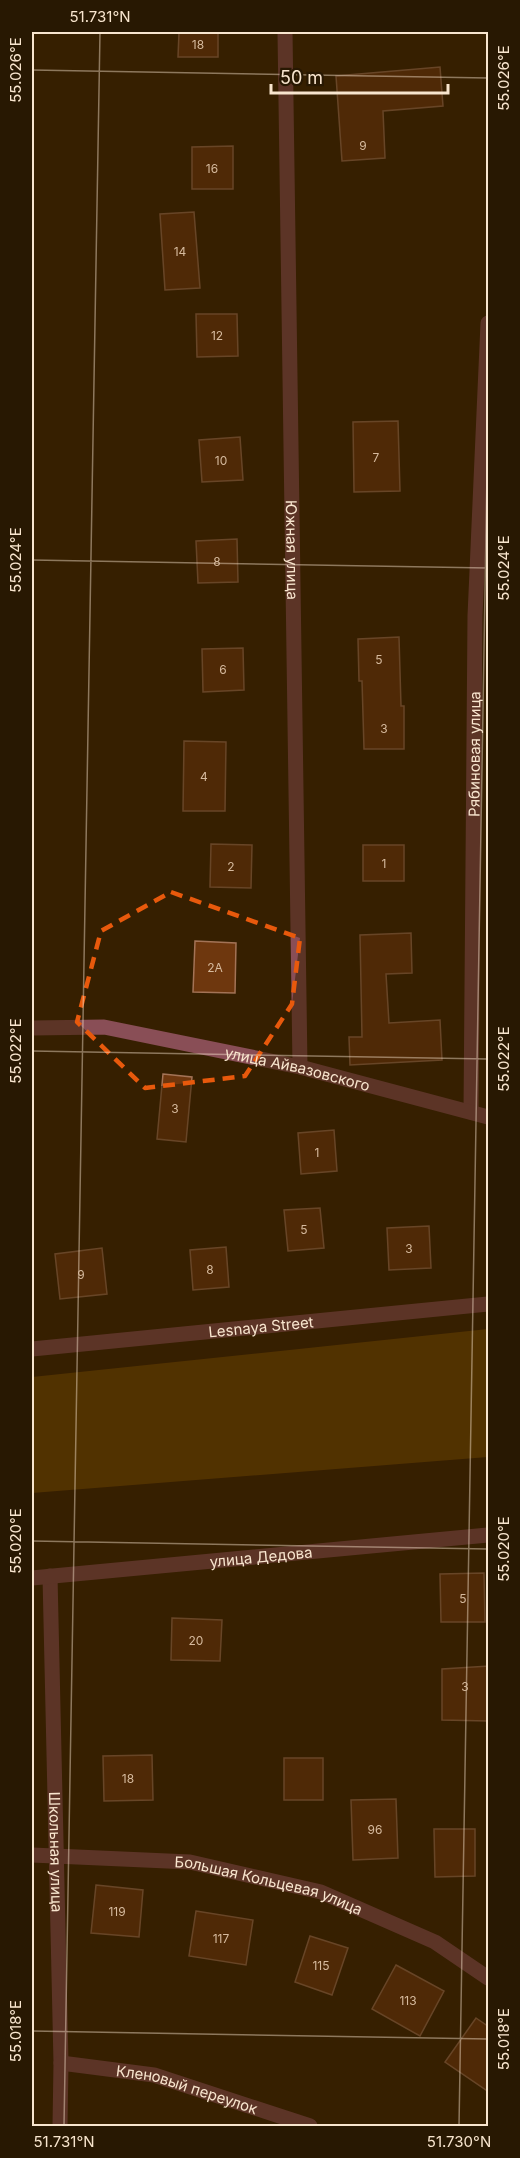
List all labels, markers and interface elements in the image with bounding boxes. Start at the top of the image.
text: 51.731°N [69,7,131,26]
text: 55.026°E [6,37,25,103]
house number: 18 [192,37,204,52]
text: 55.026°E [494,45,513,111]
scale bar [271,57,448,95]
text: 50 m [280,67,323,88]
house number: 9 [359,138,367,153]
house number: 16 [206,161,218,176]
house number: 14 [174,244,187,259]
house number: 12 [211,328,223,343]
house number: 7 [373,450,380,465]
house number: 10 [215,453,227,468]
street label: Южная улица [282,500,303,600]
text: 55.024°E [6,527,25,593]
text: 55.024°E [494,535,513,601]
house number: 8 [213,554,221,569]
house number: 5 [375,652,383,667]
house number: 6 [219,662,227,677]
street label: Рябиновая улица [464,691,484,817]
house number: 3 [380,721,388,736]
house number: 4 [200,769,208,784]
house number: 1 [382,856,386,871]
house number: 2 [227,859,235,874]
house number: 2А [207,960,223,975]
text: 55.022°E [6,1018,25,1084]
text: 55.022°E [494,1026,513,1092]
street label: улица Айвазовского [223,1042,372,1095]
house number: 3 [171,1101,179,1116]
house number: 1 [315,1145,319,1160]
house number: 5 [300,1222,308,1237]
house number: 3 [405,1241,413,1256]
house number: 8 [206,1262,214,1277]
house number: 9 [77,1267,85,1282]
street label: Lesnaya Street [207,1312,314,1341]
text: 55.020°E [6,1508,25,1574]
text: 55.020°E [494,1516,513,1582]
street label: улица Дедова [209,1542,313,1571]
house number: 5 [459,1591,467,1606]
house number: 20 [189,1633,203,1648]
house number: 3 [461,1679,469,1694]
house number: 18 [122,1771,134,1786]
street label: Школьная улица [45,1791,67,1912]
house number: 96 [368,1822,382,1837]
street label: Большая Кольцевая улица [174,1852,366,1919]
house number: 119 [108,1904,126,1919]
house number: 117 [213,1931,229,1946]
house number: 115 [312,1958,330,1973]
house number: 113 [399,1993,417,2008]
text: 55.018°E [6,2000,25,2062]
text: 55.018°E [494,2008,513,2070]
street label: Кленовый переулок [115,2061,260,2118]
text: 51.731°N [33,2132,95,2151]
text: 51.730°N [427,2132,491,2151]

